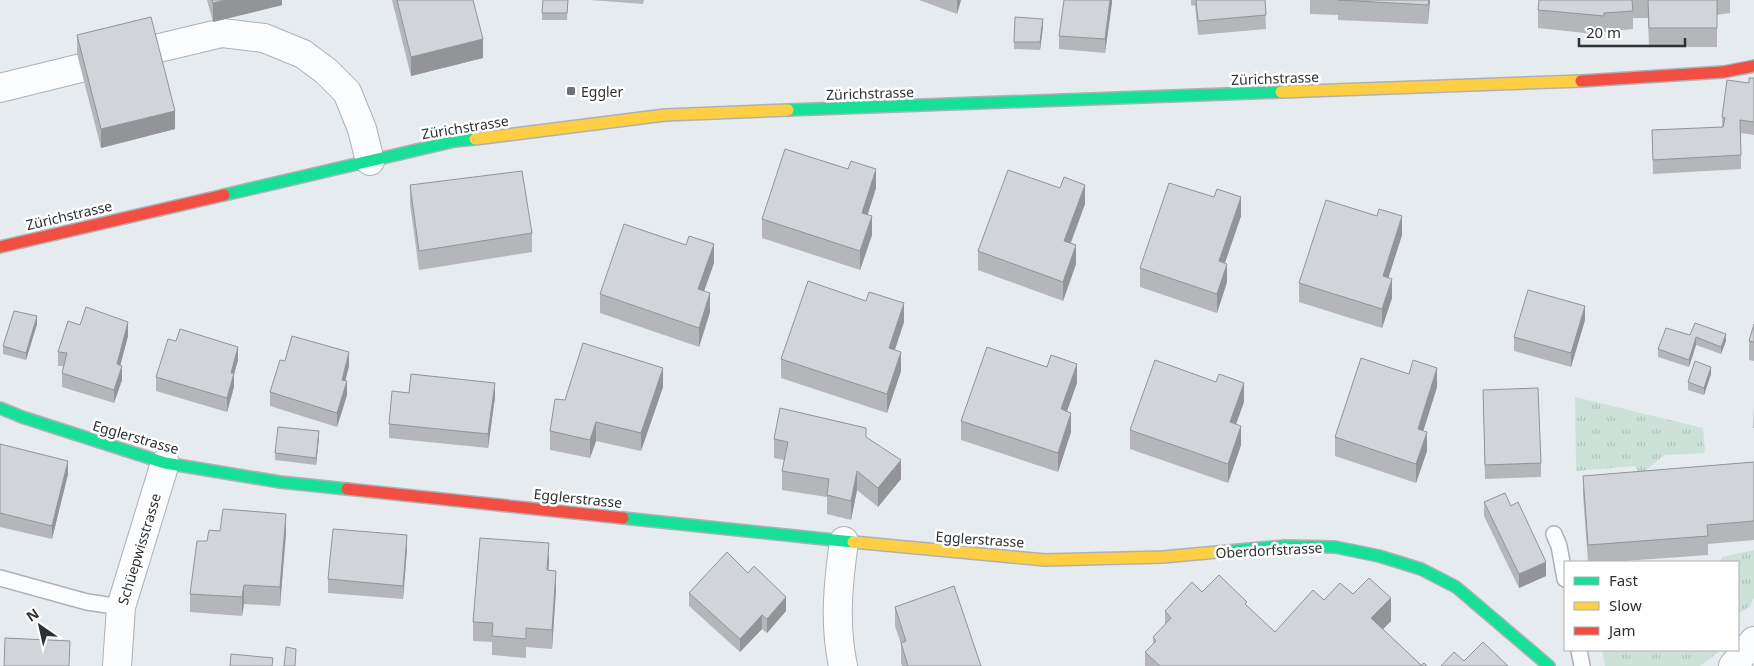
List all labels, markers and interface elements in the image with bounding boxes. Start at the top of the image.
scale bar [1579,15,1685,47]
text: 20 m [1586,22,1621,42]
street label: Zürichstrasse [1231,67,1319,89]
place label: Eggler [581,82,624,101]
street label: Zürichstrasse [826,82,914,104]
marker: Eggler [565,85,577,97]
street label: Zürichstrasse [420,111,510,143]
street label: Zürichstrasse [24,196,114,234]
street label: Egglerstrasse [91,416,181,458]
street label: Egglerstrasse [533,484,623,512]
street label: Schüepwisstrasse [113,491,165,607]
street label: Egglerstrasse [935,526,1025,552]
street label: Oberdorfstrasse [1215,538,1323,562]
legend [1564,561,1739,651]
text: Fast [1609,570,1638,590]
text: Slow [1609,595,1642,615]
north arrow [15,601,65,651]
text: N [22,604,42,626]
text: Jam [1607,620,1636,640]

